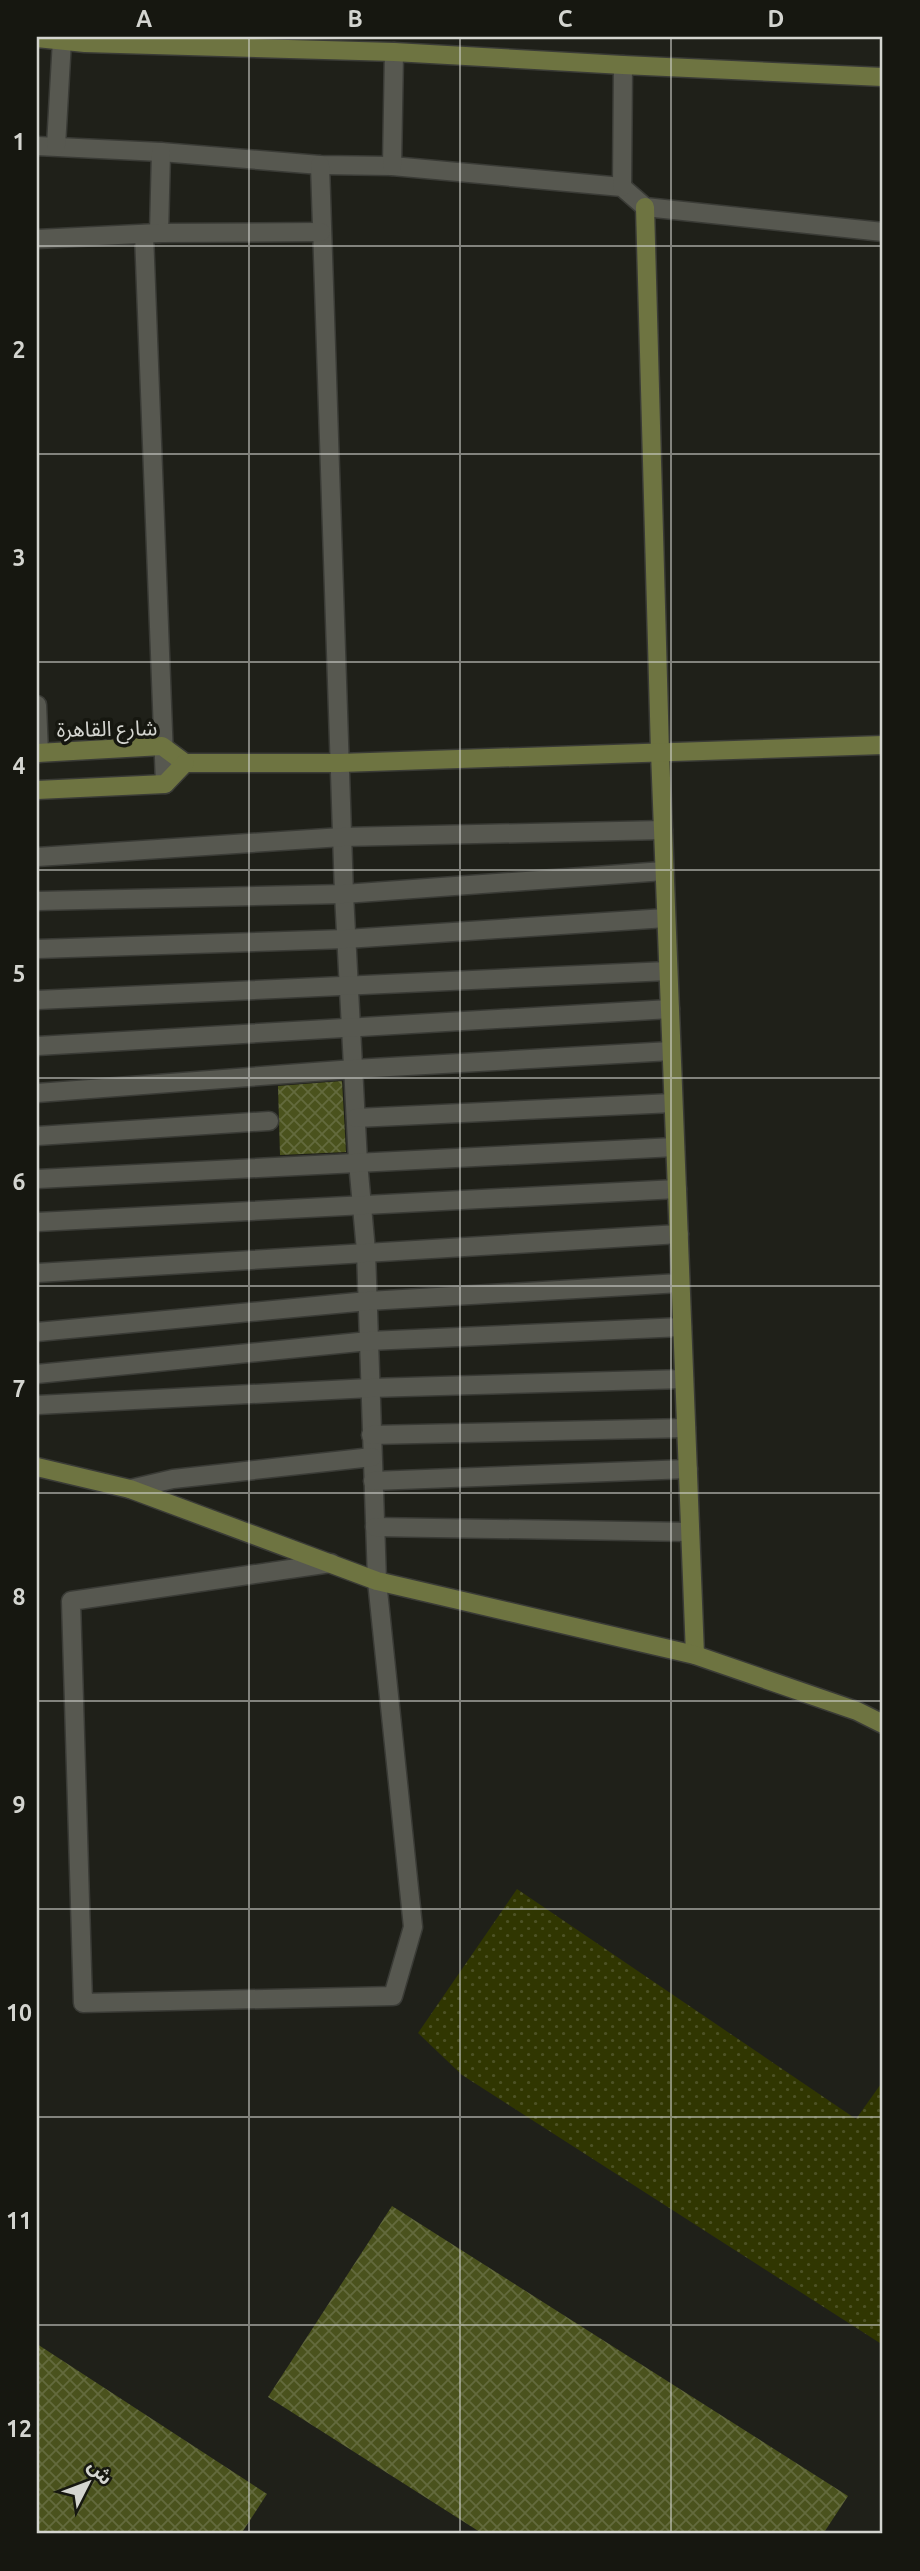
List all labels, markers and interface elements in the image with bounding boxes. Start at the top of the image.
text: A [136,6,152,31]
text: B [347,6,363,31]
text: C [558,6,573,31]
text: D [768,6,784,31]
text: 1 [13,129,25,154]
text: 2 [13,337,25,362]
text: 3 [13,545,25,570]
street label: شارع القاهرة [56,715,158,745]
text: 4 [13,753,26,778]
text: 5 [13,961,25,986]
text: 6 [13,1169,26,1194]
text: 7 [13,1376,25,1401]
text: 8 [13,1584,25,1609]
text: 9 [13,1792,25,1817]
text: 10 [6,2000,32,2025]
text: 11 [6,2208,32,2233]
text: 12 [6,2416,32,2441]
north arrow [52,2448,122,2518]
text: ش [84,2455,118,2489]

